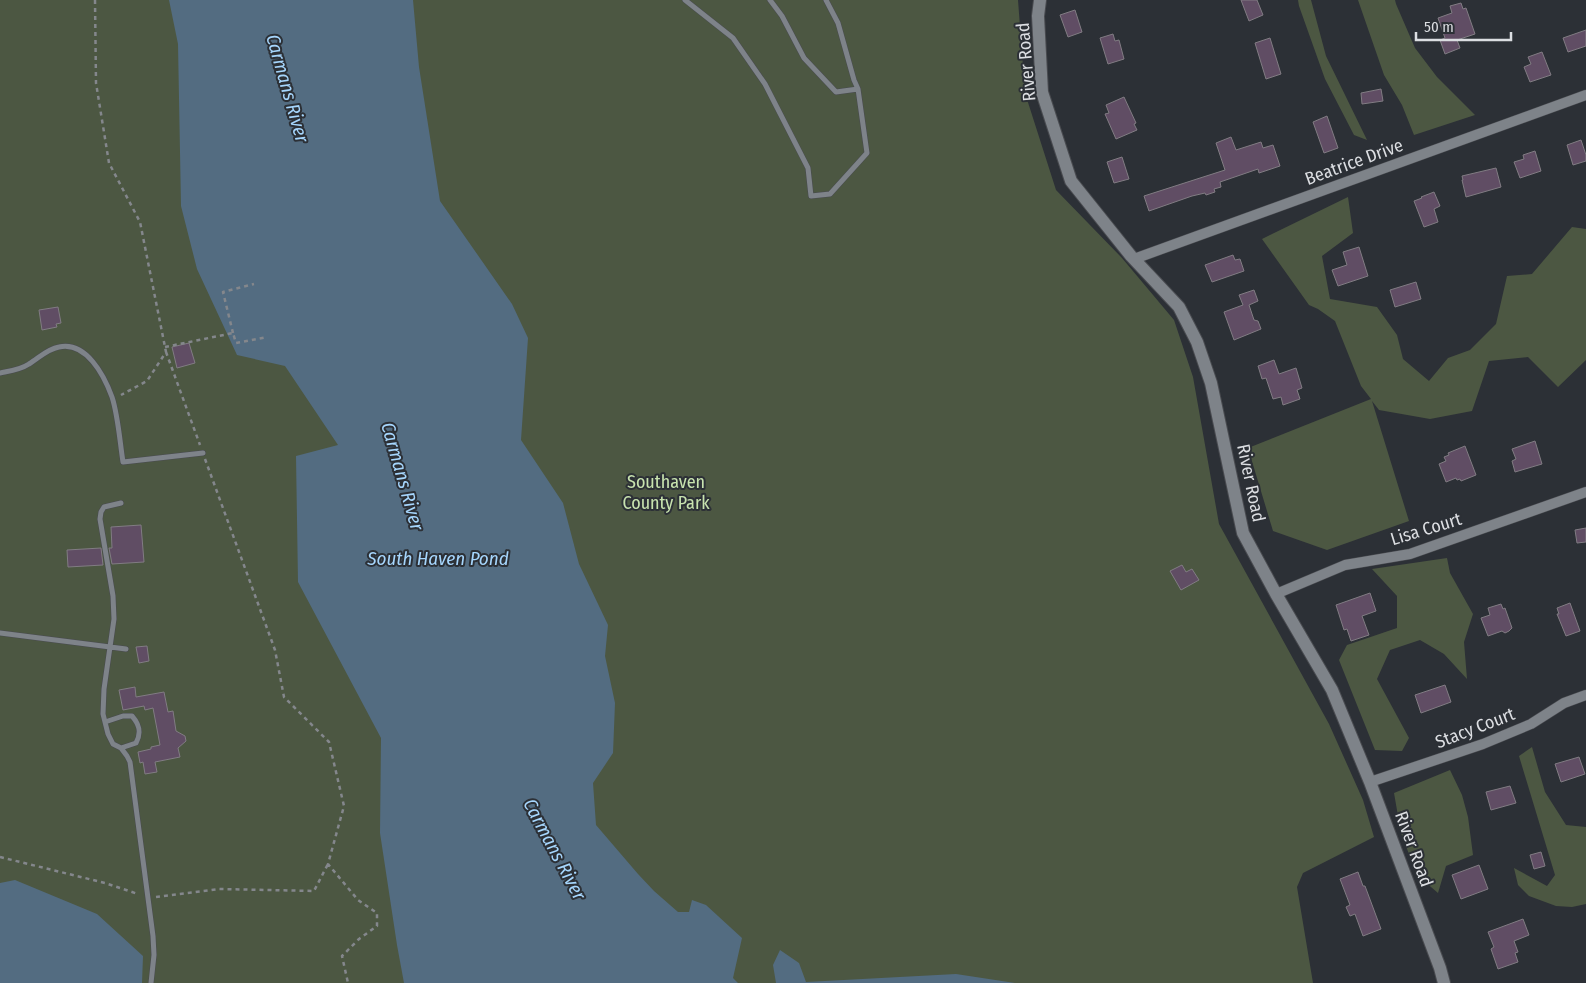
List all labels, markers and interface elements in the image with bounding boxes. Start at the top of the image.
scale bar [1416,10,1511,42]
text: 50 m [1424,18,1454,36]
street label: River Road [1012,22,1040,102]
water label: Carmans River [261,31,314,146]
street label: Beatrice Drive [1302,134,1406,190]
water label: Carmans River [376,419,429,534]
street label: River Road [1232,442,1270,524]
park label: Southaven County Park [622,471,710,514]
street label: Lisa Court [1388,508,1464,550]
water label: South Haven Pond [366,547,509,570]
street label: Stacy Court [1432,703,1518,753]
water label: Carmans River [518,795,592,905]
street label: River Road [1390,808,1438,890]

